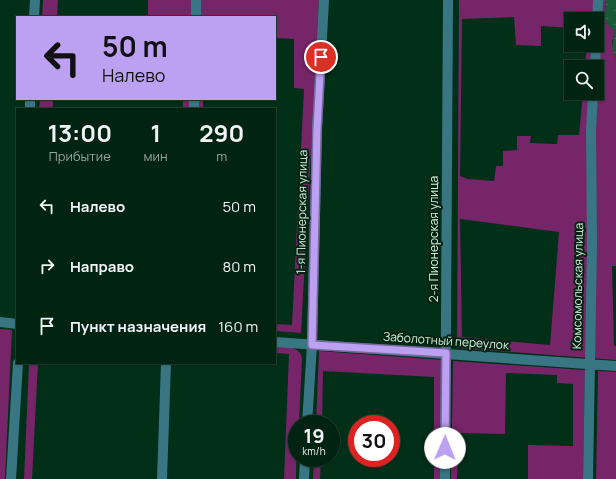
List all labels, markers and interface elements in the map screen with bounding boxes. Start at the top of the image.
map controls [564,12,604,100]
button: sound [564,12,604,52]
text: 50 m [102,27,168,65]
icon: left [36,32,88,84]
pin [304,40,338,74]
icon: arrive [310,46,332,68]
button: search [564,60,604,100]
text: Налево [102,63,166,87]
text: 13:00 [48,116,112,149]
text: 1 [150,116,161,149]
text: 290 [199,116,244,149]
text: Прибытие [49,147,111,165]
text: мин [144,147,168,165]
text: m [216,147,227,165]
street label: 1-я Пионерская улица [292,150,311,274]
street label: 2-я Пионерская улица [425,176,442,302]
icon: left [36,195,58,217]
text: Налево [70,196,125,217]
text: 50 m [222,196,256,217]
street label: Комсомольская улица [568,223,587,349]
icon: right [36,255,58,277]
text: Направо [70,256,134,277]
text: 80 m [222,256,256,277]
icon: arrive [36,315,58,337]
text: Пункт назначения [70,316,206,337]
text: 160 m [218,316,258,337]
street label: Заболотный переулок [383,328,511,353]
speed limit sign: 30 [348,415,400,467]
text: 19 [303,422,325,449]
position arrow [424,427,466,469]
text: km/h [302,444,326,458]

